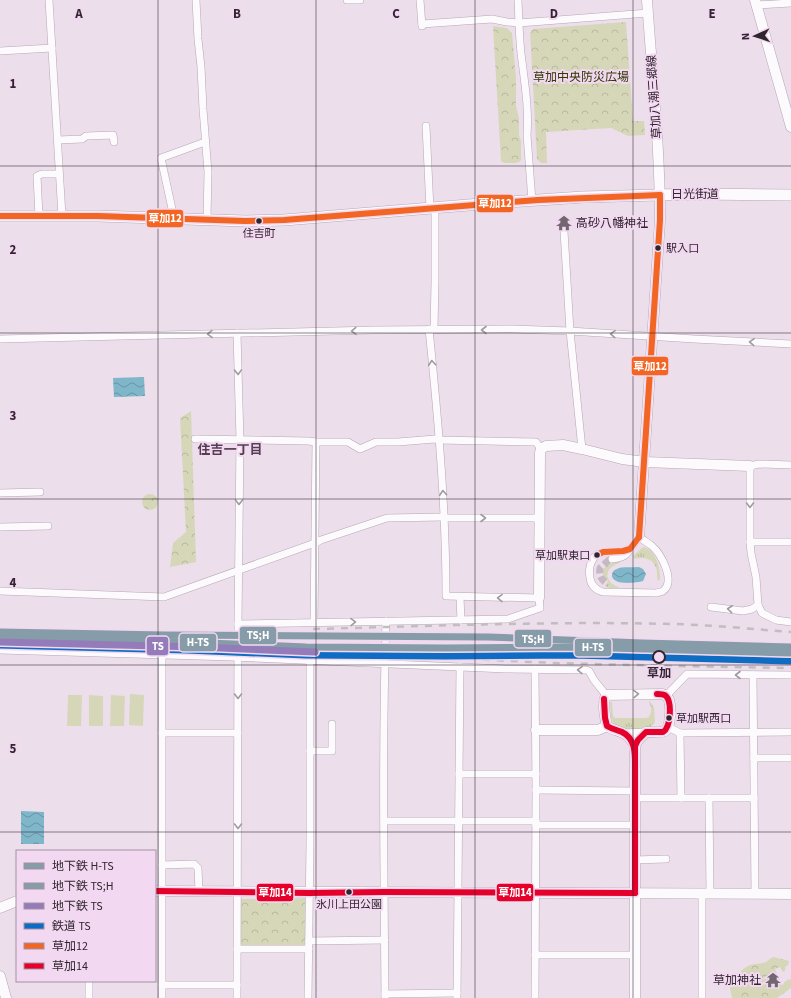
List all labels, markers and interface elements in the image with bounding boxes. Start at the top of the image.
text: A [74,5,83,23]
text: B [233,5,241,23]
text: C [392,5,400,23]
text: D [550,5,558,23]
text: E [708,5,716,23]
north arrow [735,16,775,56]
text: N [738,32,753,41]
street label: 草加八潮三郷線 [643,54,666,139]
park label: 草加中央防災広場 [533,69,629,86]
text: 1 [10,75,17,93]
street label: 日光街道 [671,186,719,203]
line badge: 草加12 [476,194,514,213]
text: 草加12 [478,196,512,211]
line badge: 草加12 [146,209,184,228]
text: 草加12 [148,211,182,226]
temple icon: 高砂八幡神社 [555,214,573,232]
place label: 高砂八幡神社 [576,215,648,232]
marker: 住吉町 [254,216,264,226]
place label: 住吉町 [243,226,276,241]
text: 2 [10,241,17,259]
place label: 駅入口 [666,241,699,256]
marker: 駅入口 [653,243,663,253]
one-way arrow [481,326,487,334]
one-way arrow [351,327,357,335]
one-way arrow [610,329,616,338]
one-way arrow [207,330,213,339]
one-way arrow [749,338,755,346]
line badge: 草加12 [631,356,669,376]
text: 草加12 [633,359,667,374]
one-way arrow [428,360,437,366]
one-way arrow [234,369,242,375]
text: 3 [10,407,17,425]
district label: 住吉一丁目 [197,441,263,459]
one-way arrow [438,490,447,496]
one-way arrow [235,499,243,505]
one-way arrow [746,502,754,508]
one-way arrow [480,514,486,522]
place label: 草加駅東口 [535,548,590,563]
marker: 草加駅東口 [592,550,602,560]
text: 4 [10,574,17,592]
one-way arrow [497,593,503,602]
one-way arrow [727,605,733,614]
one-way arrow [350,618,356,626]
line badge: TS;H [239,626,277,645]
text: TS;H [247,628,269,643]
line badge: TS;H [514,629,552,648]
text: TS;H [522,632,544,647]
line badge: H-TS [179,633,217,652]
text: H-TS [187,635,209,650]
line badge: TS [146,636,169,656]
line badge: H-TS [574,638,612,657]
text: TS [152,639,164,654]
text: H-TS [582,640,604,655]
marker: 草加 [652,650,666,664]
place label: 草加 [647,665,671,682]
one-way arrow [577,666,583,674]
one-way arrow [735,671,741,679]
one-way arrow [633,690,639,698]
one-way arrow [234,693,242,699]
place label: 草加駅西口 [676,711,731,726]
marker: 草加駅西口 [664,713,674,723]
text: 5 [10,740,17,758]
one-way arrow [234,823,242,829]
legend [16,850,156,982]
text: 地下鉄 H-TS [52,858,114,875]
text: 地下鉄 TS;H [52,878,114,895]
line badge: 草加14 [256,883,294,902]
line badge: 草加14 [496,883,534,902]
text: 草加14 [258,885,292,900]
text: 草加14 [498,885,532,900]
marker: 氷川上田公園 [344,887,354,897]
place label: 氷川上田公園 [316,897,382,912]
text: 地下鉄 TS [52,898,103,915]
text: 鉄道 TS [52,918,91,935]
text: 草加12 [52,938,88,955]
text: 草加14 [52,958,88,975]
temple icon: 草加神社 [764,971,782,989]
place label: 草加神社 [713,972,761,989]

